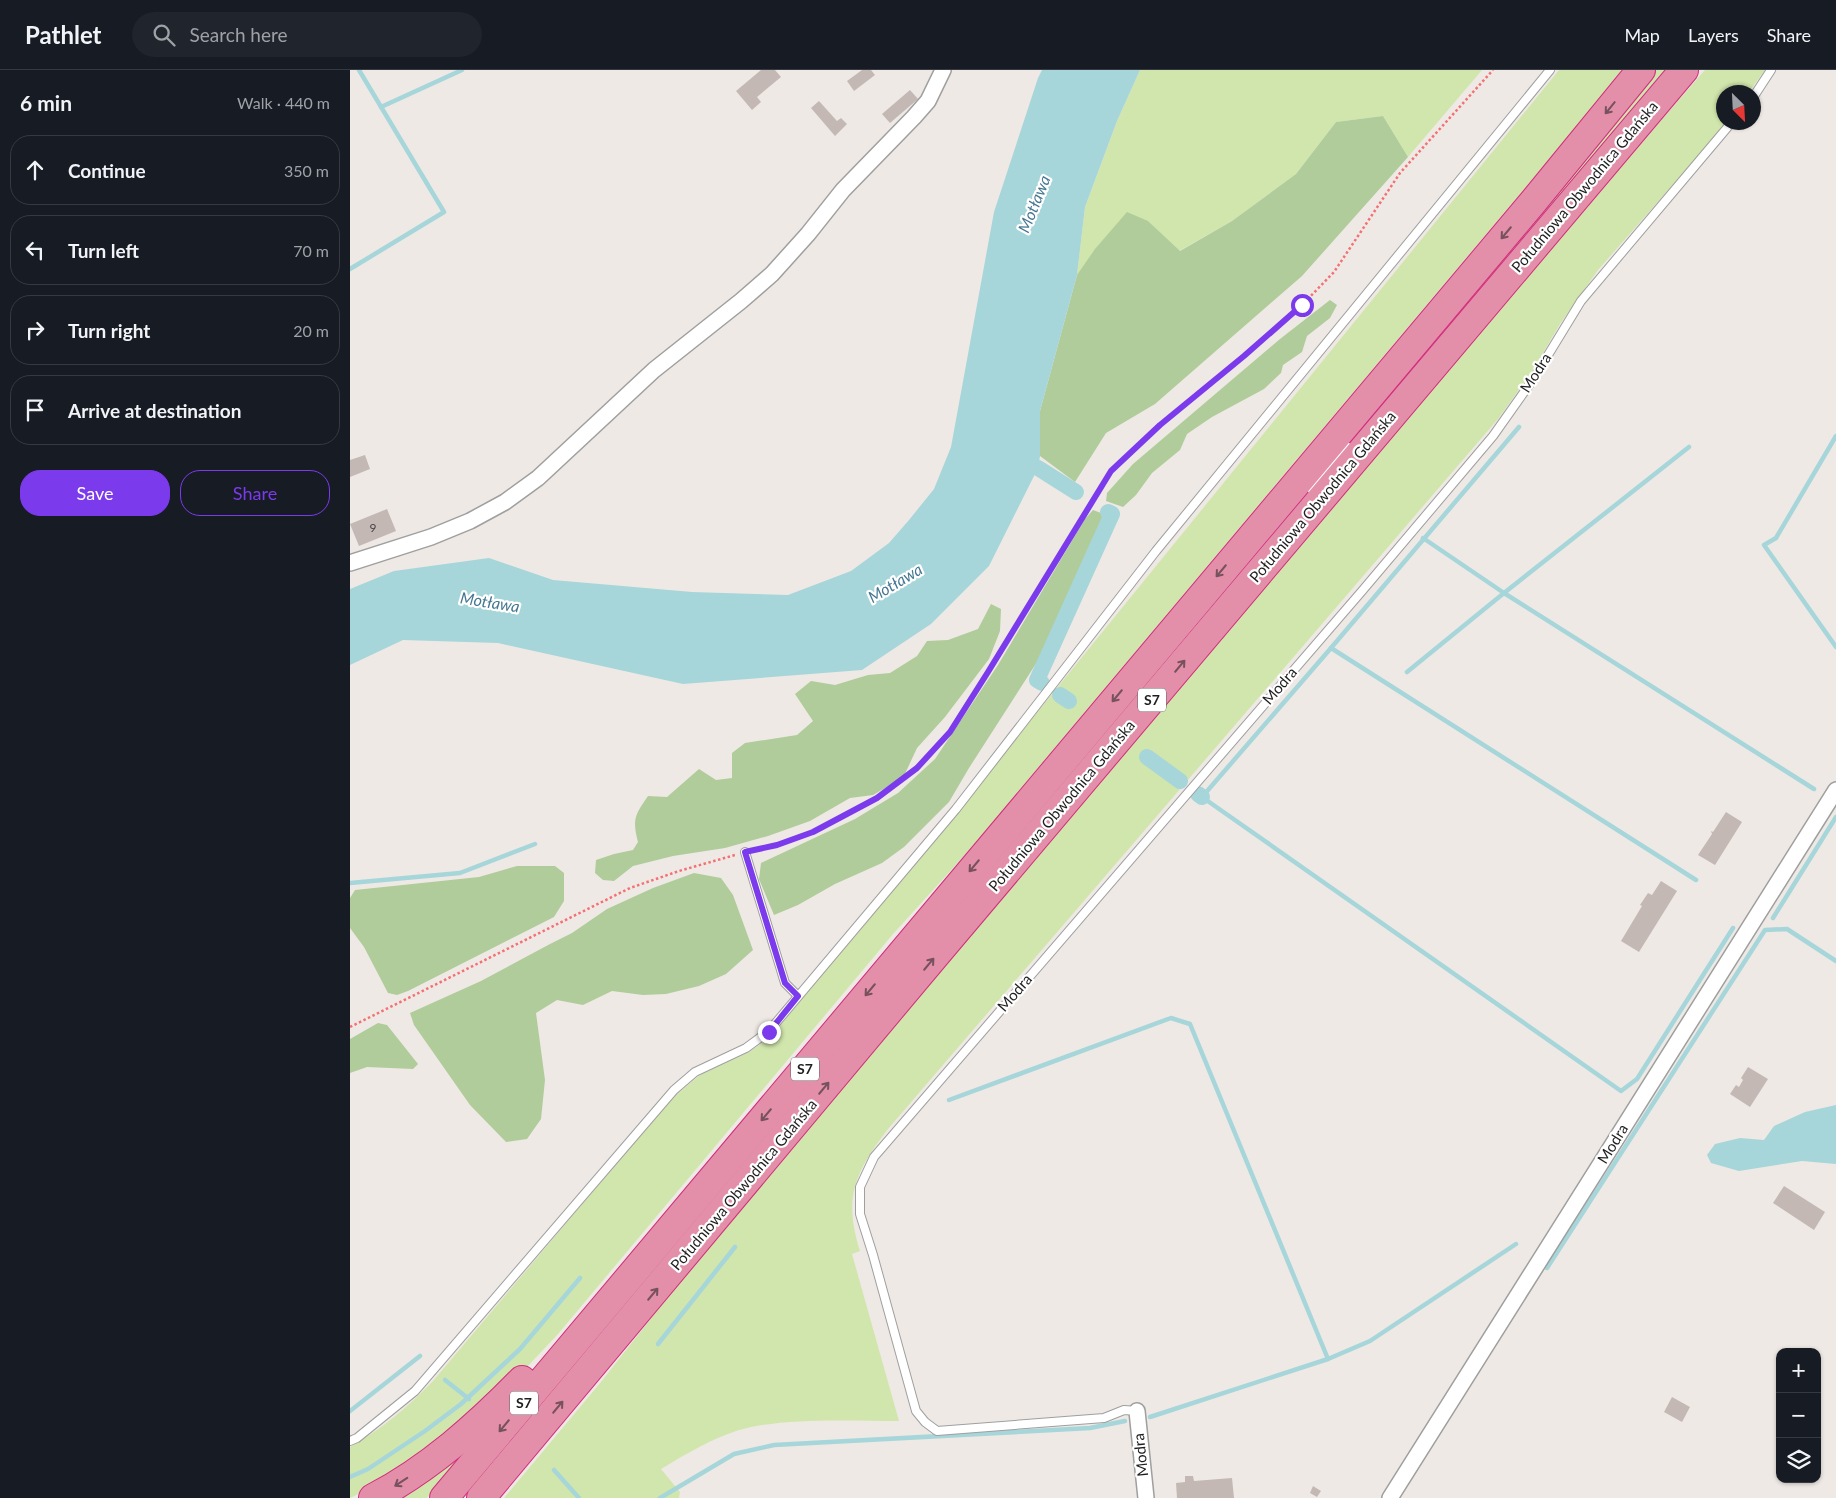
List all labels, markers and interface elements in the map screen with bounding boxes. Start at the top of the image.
search box [132,12,482,57]
text: Pathlet [25,20,102,49]
icon: search [150,21,178,49]
text: Search here [190,23,288,46]
text: Map [1624,24,1660,46]
text: Layers [1688,24,1739,46]
text: Share [1767,24,1811,46]
north arrow [1716,85,1761,130]
text: 6 min [20,90,72,115]
text: Walk · 440 m [237,93,330,112]
street label: Południowa Obwodnica Gdańska [1507,97,1661,276]
one-way arrow [1604,101,1616,114]
icon: ahead [21,156,49,184]
text: Continue [68,159,146,182]
text: 350 m [284,161,329,180]
water label: Motława [1014,173,1054,235]
one-way arrow [1501,226,1512,239]
icon: left [21,236,49,264]
text: Turn left [68,239,139,262]
text: 70 m [293,241,329,260]
route start [1291,294,1314,317]
icon: right [21,316,49,344]
text: Turn right [68,319,150,342]
text: 20 m [293,321,329,340]
street label: Modra [1516,349,1555,396]
icon: arrive [21,396,49,424]
text: Arrive at destination [68,399,241,422]
street label: Południowa Obwodnica Gdańska [1245,407,1399,586]
button: Save [20,470,170,516]
button: Share [180,470,330,516]
house number: 9 [370,520,377,535]
water label: Motława [864,559,925,606]
one-way arrow [1216,565,1227,578]
water label: Motława [459,587,521,616]
one-way arrow [1175,659,1186,672]
street label: Modra [1258,663,1300,708]
road number: S7 [1138,688,1166,712]
one-way arrow [1112,689,1123,702]
street label: Południowa Obwodnica Gdańska [984,716,1138,895]
one-way arrow [969,859,980,872]
one-way arrow [923,957,934,970]
street label: Modra [993,970,1035,1015]
one-way arrow [864,984,876,997]
route end [758,1021,781,1044]
road number: S7 [791,1058,819,1081]
one-way arrow [818,1082,829,1095]
street label: Południowa Obwodnica Gdańska [666,1095,820,1274]
one-way arrow [760,1108,771,1121]
street label: Modra [1593,1120,1631,1167]
one-way arrow [648,1287,659,1300]
map controls [1776,1348,1821,1483]
button: + [1776,1348,1821,1393]
road number: S7 [510,1392,538,1415]
button: − [1776,1393,1821,1438]
one-way arrow [552,1401,564,1414]
one-way arrow [499,1419,510,1432]
street label: Modra [1129,1433,1151,1478]
button: layers [1776,1438,1821,1483]
one-way arrow [395,1478,409,1488]

